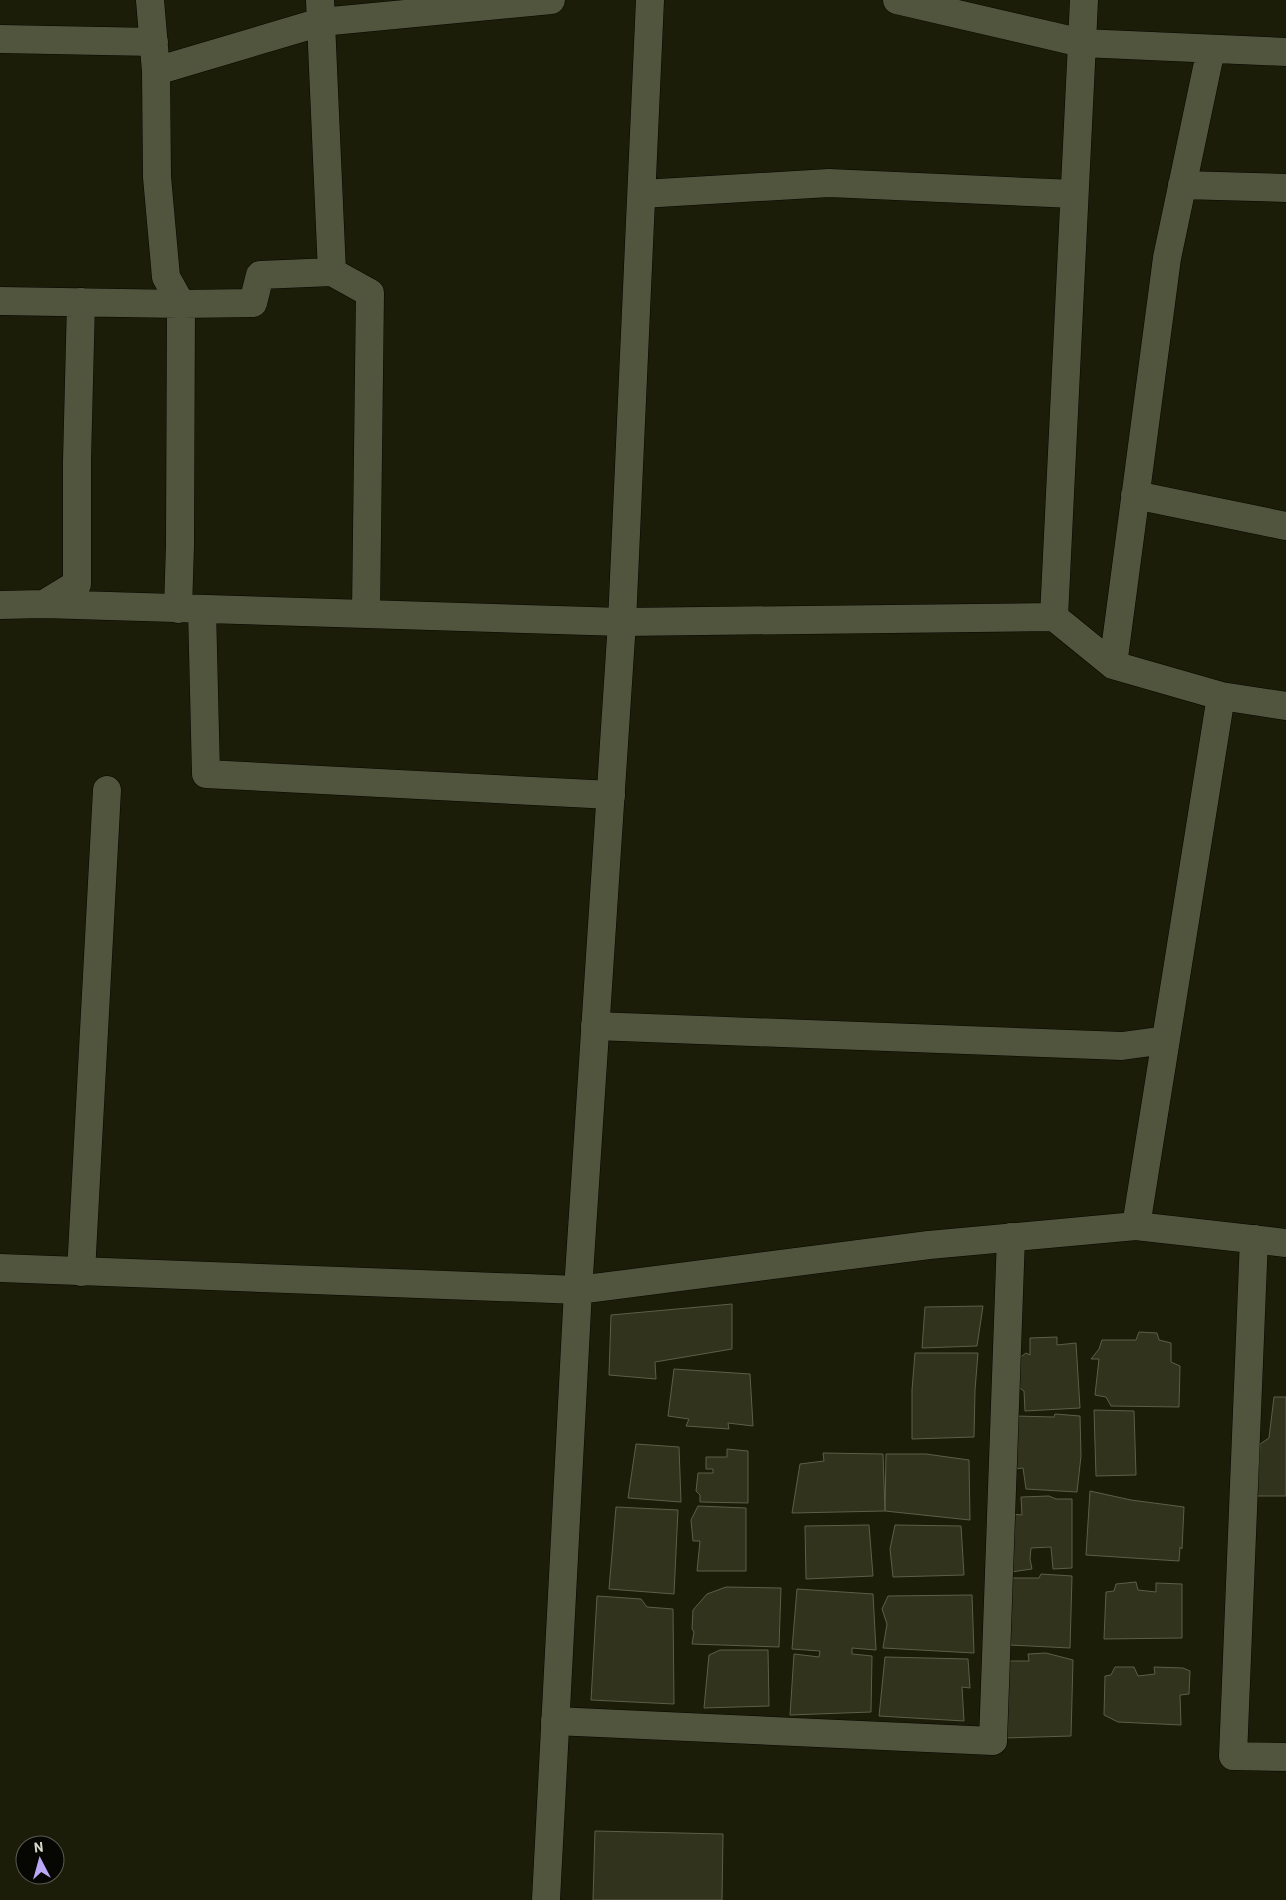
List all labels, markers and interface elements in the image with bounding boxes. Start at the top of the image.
north arrow [15,1835,65,1885]
text: N [33,1838,44,1856]

